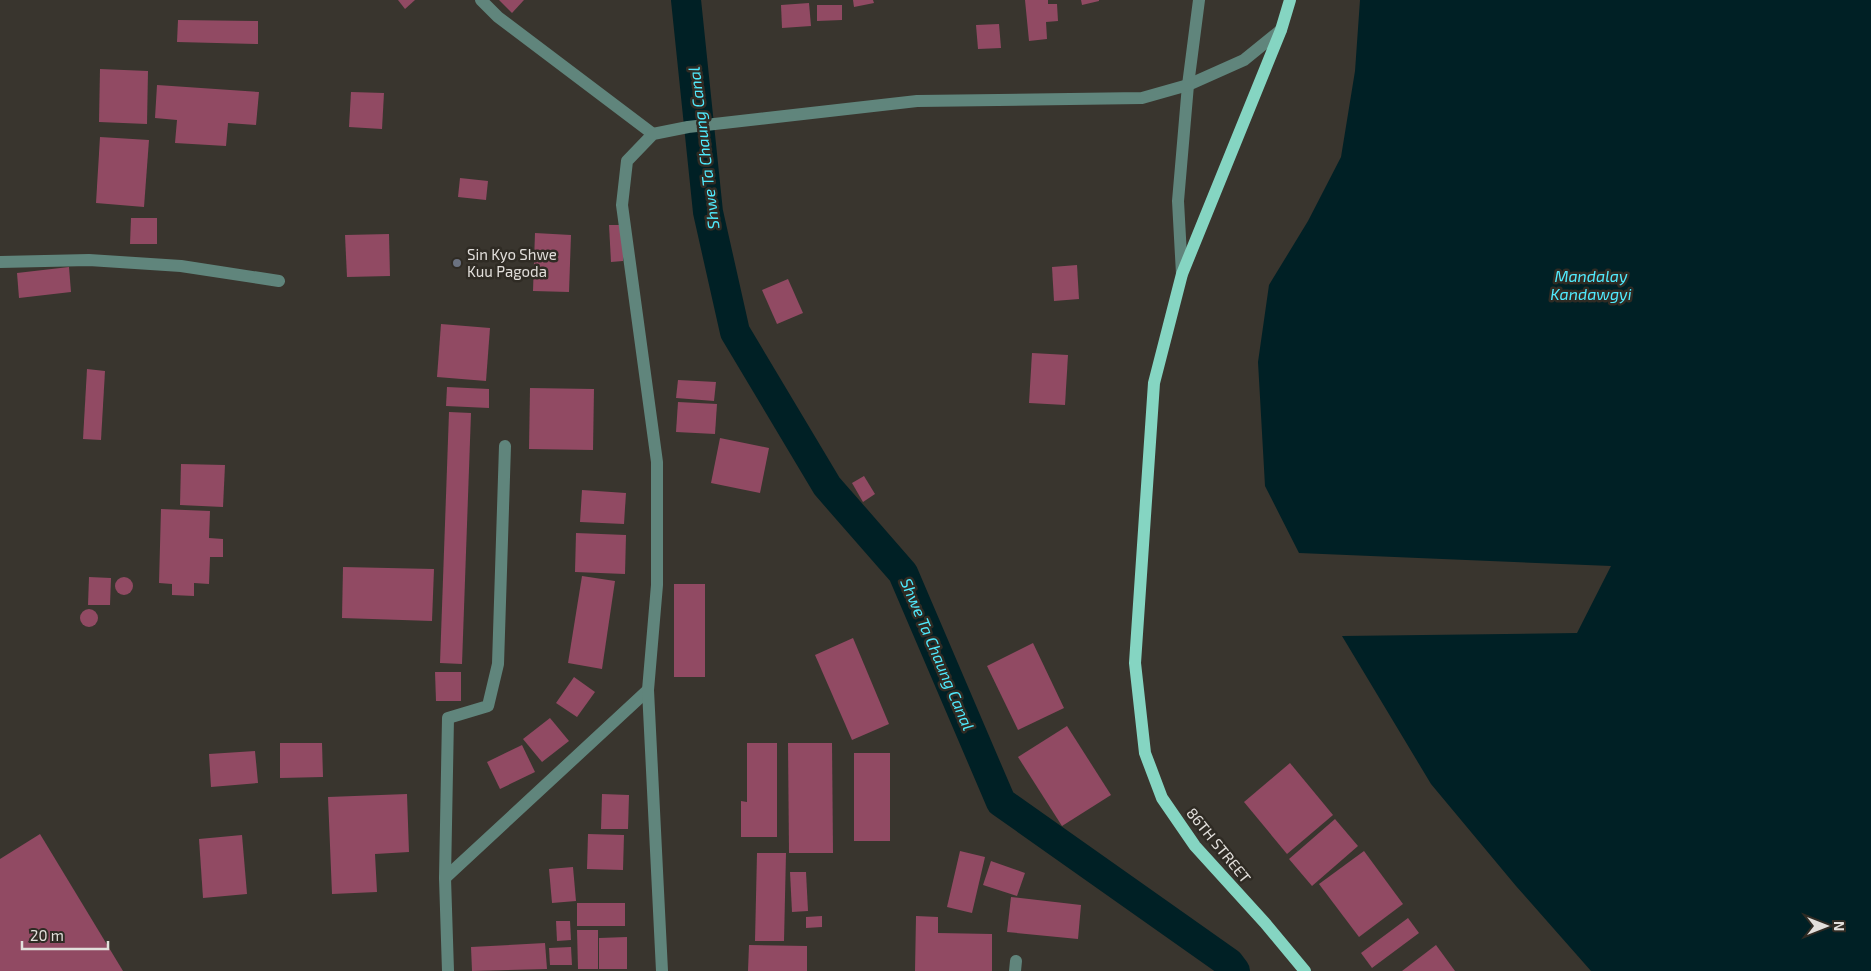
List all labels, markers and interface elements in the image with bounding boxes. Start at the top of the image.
water label: Shwe Ta Chaung Canal [684,66,722,230]
place label: Sin Kyo Shwe Kuu Pagoda [467,245,557,280]
marker: Sin Kyo Shwe Kuu Pagoda [451,257,463,269]
water label: Mandalay Kandawgyi [1550,266,1632,304]
water label: Shwe Ta Chaung Canal [897,575,979,733]
street label: 86TH STREET [1183,804,1255,887]
north arrow [1801,901,1851,951]
scale bar [22,918,109,950]
text: N [1831,921,1848,931]
text: 20 m [30,926,64,944]

